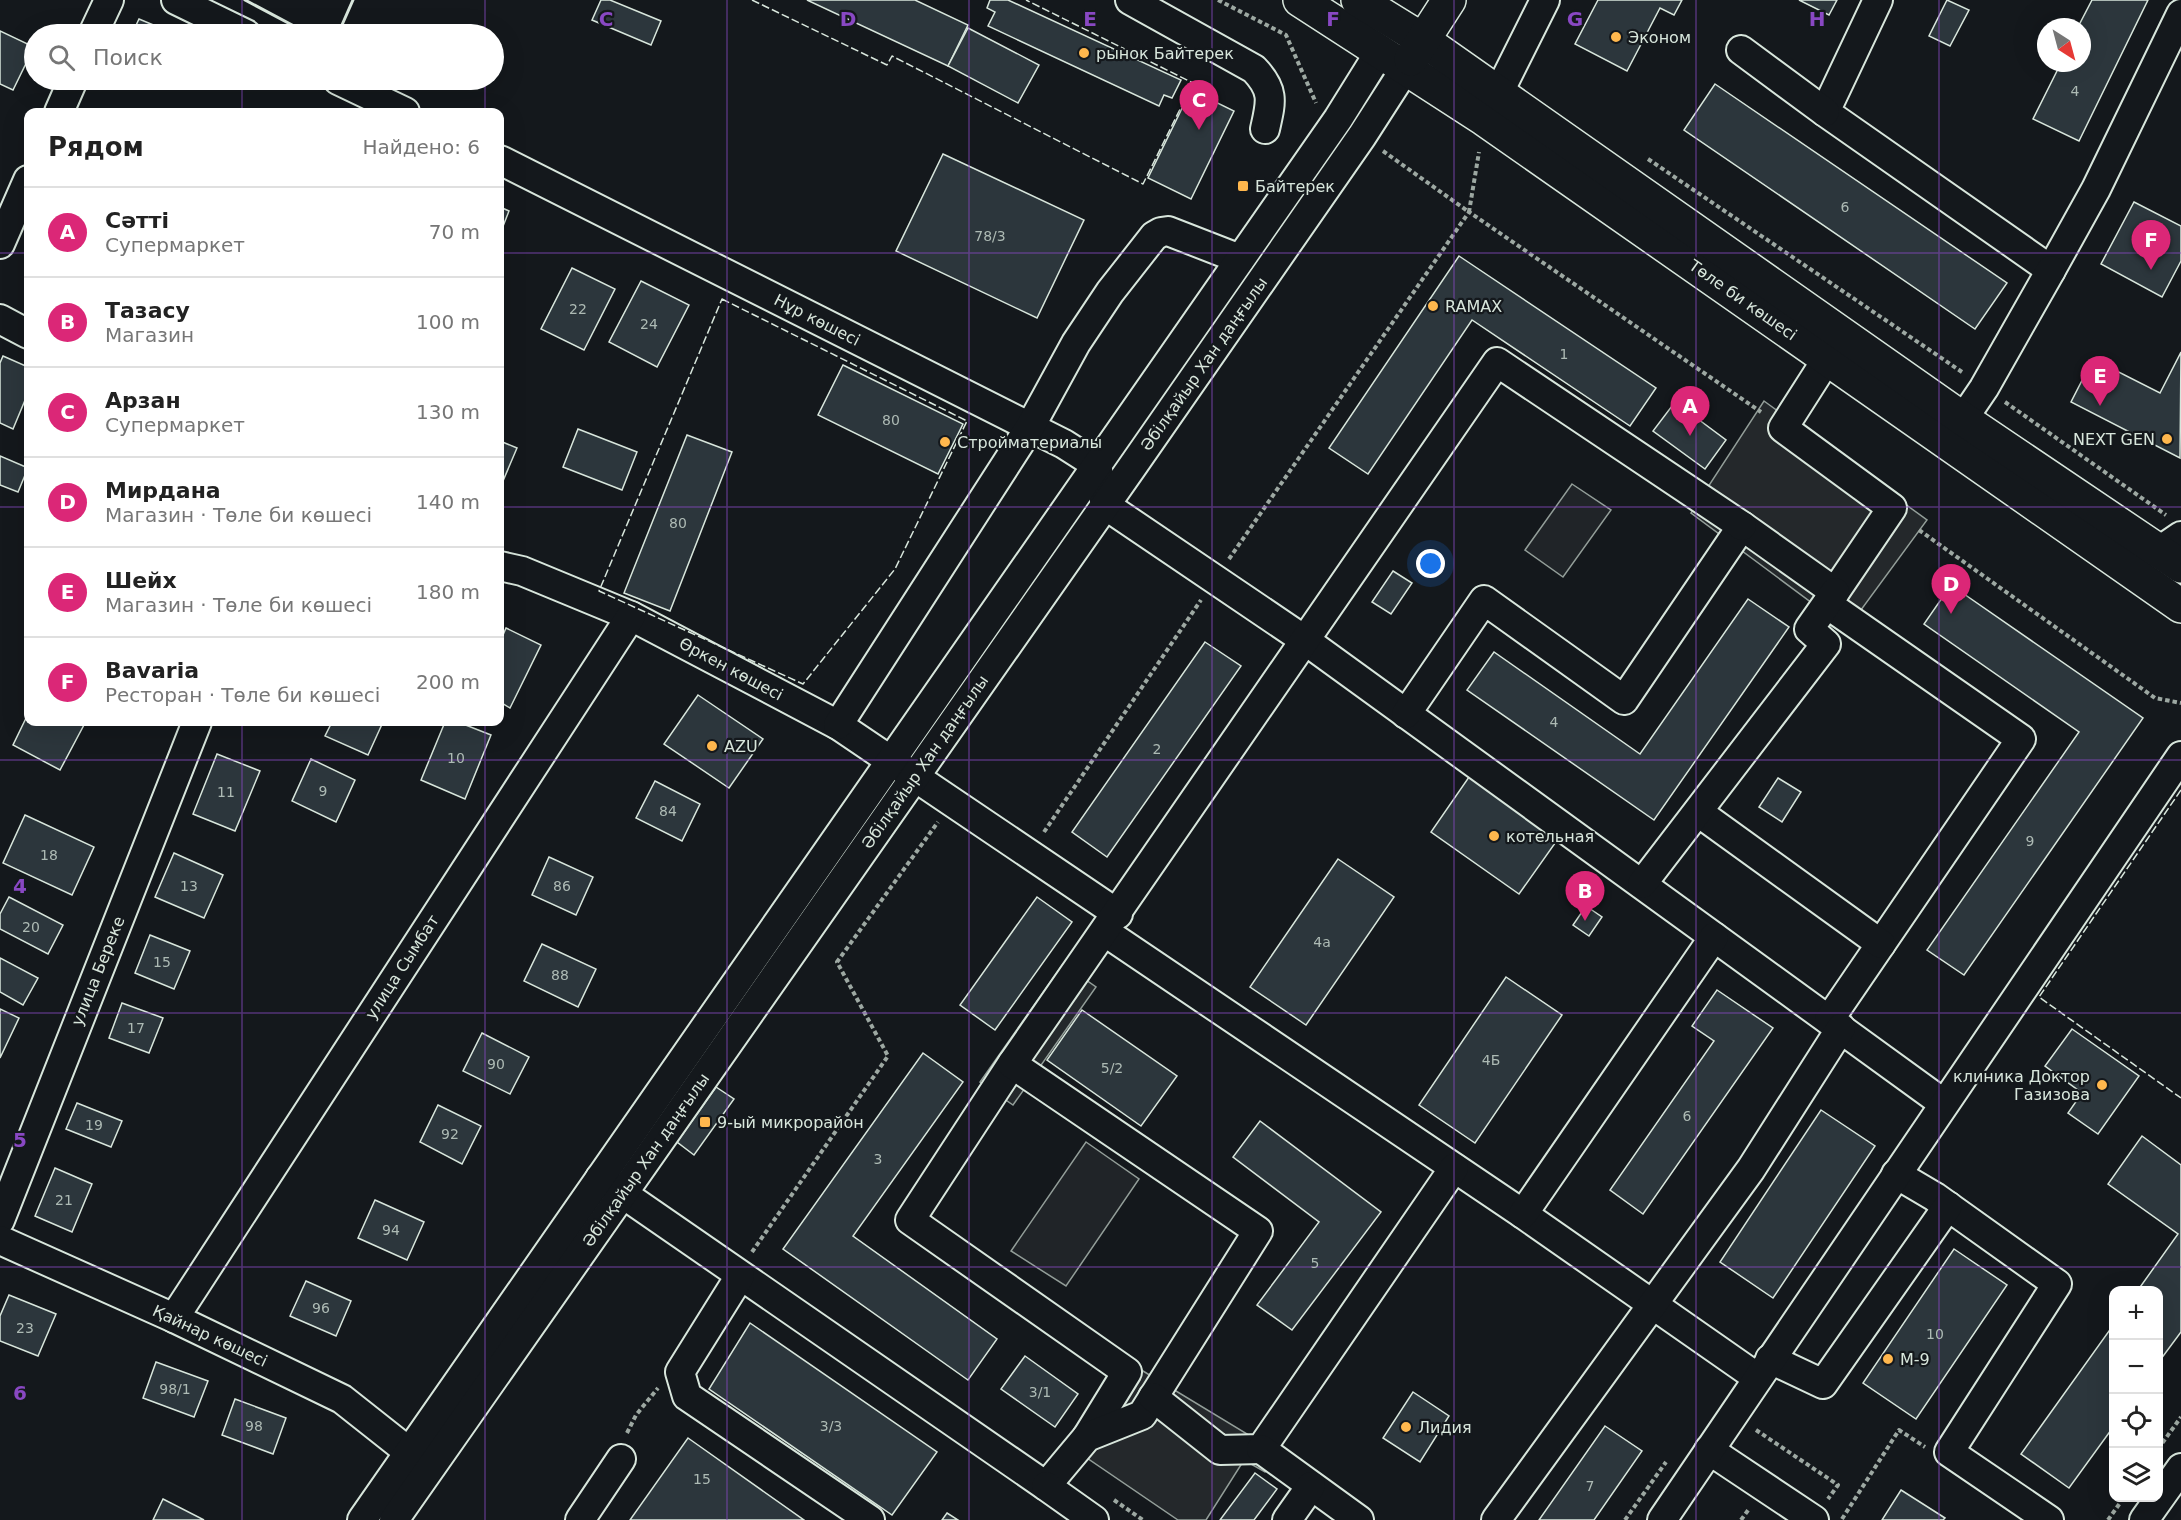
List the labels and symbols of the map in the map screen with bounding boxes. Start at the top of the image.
text: C [599,7,613,31]
text: D [840,7,856,31]
text: E [1083,7,1097,31]
text: F [1326,7,1340,31]
text: G [1567,7,1583,31]
text: H [1809,7,1825,31]
north arrow [2037,18,2091,72]
place label: Эконом [1628,28,1691,47]
marker: Эконом [1609,30,1623,44]
place label: рынок Байтерек [1096,44,1234,63]
marker: рынок Байтерек [1077,46,1091,60]
pin: C [1180,80,1218,130]
house number: 4 [2071,83,2080,99]
place label: Байтерек [1255,177,1335,196]
marker: Байтерек [1236,179,1250,193]
house number: 6 [1841,199,1850,215]
pin: F [2132,220,2170,270]
house number: 78/3 [974,228,1006,244]
street label: Төле би көшесі [1685,255,1801,344]
street label: Әбілқайыр Хан даңғылы [1137,274,1271,454]
street label: Нұр көшесі [771,290,863,350]
place label: RAMAX [1445,297,1502,316]
marker: RAMAX [1426,299,1440,313]
house number: 22 [569,301,587,317]
house number: 24 [640,316,658,332]
house number: 1 [1560,346,1568,362]
pin: E [2080,356,2120,406]
pin: A [1670,386,1710,436]
house number: 80 [882,412,900,428]
place label: NEXT GEN [2073,430,2155,449]
marker: NEXT GEN [2160,432,2174,446]
place label: Стройматериалы [957,433,1102,452]
marker: Стройматериалы [938,435,952,449]
house number: 80 [669,515,687,531]
your location [1416,549,1445,578]
pin: D [1932,564,1970,614]
street label: Өркен көшесі [676,634,786,704]
street label: Әбілқайыр Хан даңғылы [858,672,992,852]
house number: 4 [1550,714,1559,730]
place label: AZU [724,737,758,756]
marker: AZU [705,739,719,753]
house number: 2 [1153,741,1161,757]
house number: 10 [447,750,465,766]
house number: 9 [319,783,327,799]
house number: 11 [217,784,235,800]
house number: 84 [659,803,677,819]
place label: котельная [1506,827,1594,846]
marker: котельная [1487,829,1501,843]
house number: 9 [2026,833,2034,849]
house number: 18 [40,847,58,863]
pin: B [1566,872,1604,921]
text: 4 [13,874,27,898]
house number: 13 [180,878,198,894]
house number: 86 [553,878,571,894]
street label: улица Сымбат [361,911,443,1023]
street label: улица Береке [67,914,129,1028]
house number: 20 [22,919,40,935]
house number: 4а [1313,934,1331,950]
house number: 15 [153,954,171,970]
house number: 88 [551,967,569,983]
house number: 17 [127,1020,145,1036]
house number: 4Б [1482,1052,1500,1068]
house number: 90 [487,1056,505,1072]
house number: 5/2 [1101,1060,1123,1076]
place label: клиника Доктор Газизова [1953,1067,2090,1104]
street label: Әбілқайыр Хан даңғылы [579,1070,713,1250]
marker: клиника Доктор Газизова [2095,1078,2109,1092]
house number: 6 [1683,1108,1692,1124]
place label: 9-ый микрорайон [717,1113,864,1132]
marker: 9-ый микрорайон [698,1115,712,1129]
house number: 19 [85,1117,103,1133]
house number: 92 [441,1126,459,1142]
text: 5 [13,1128,27,1152]
house number: 3 [874,1151,882,1167]
house number: 21 [55,1192,73,1208]
house number: 94 [382,1222,400,1238]
house number: 5 [1311,1255,1319,1271]
house number: 96 [312,1300,330,1316]
street label: Қайнар көшесі [150,1301,270,1371]
house number: 23 [16,1320,34,1336]
house number: 10 [1926,1326,1944,1342]
place label: M-9 [1900,1350,1930,1369]
marker: M-9 [1881,1352,1895,1366]
text: 6 [13,1381,27,1405]
house number: 98/1 [159,1381,191,1397]
house number: 3/1 [1029,1384,1051,1400]
house number: 98 [245,1418,263,1434]
house number: 3/3 [820,1418,842,1434]
place label: Лидия [1418,1418,1472,1437]
marker: Лидия [1399,1420,1413,1434]
house number: 15 [693,1471,711,1487]
house number: 7 [1586,1478,1594,1494]

